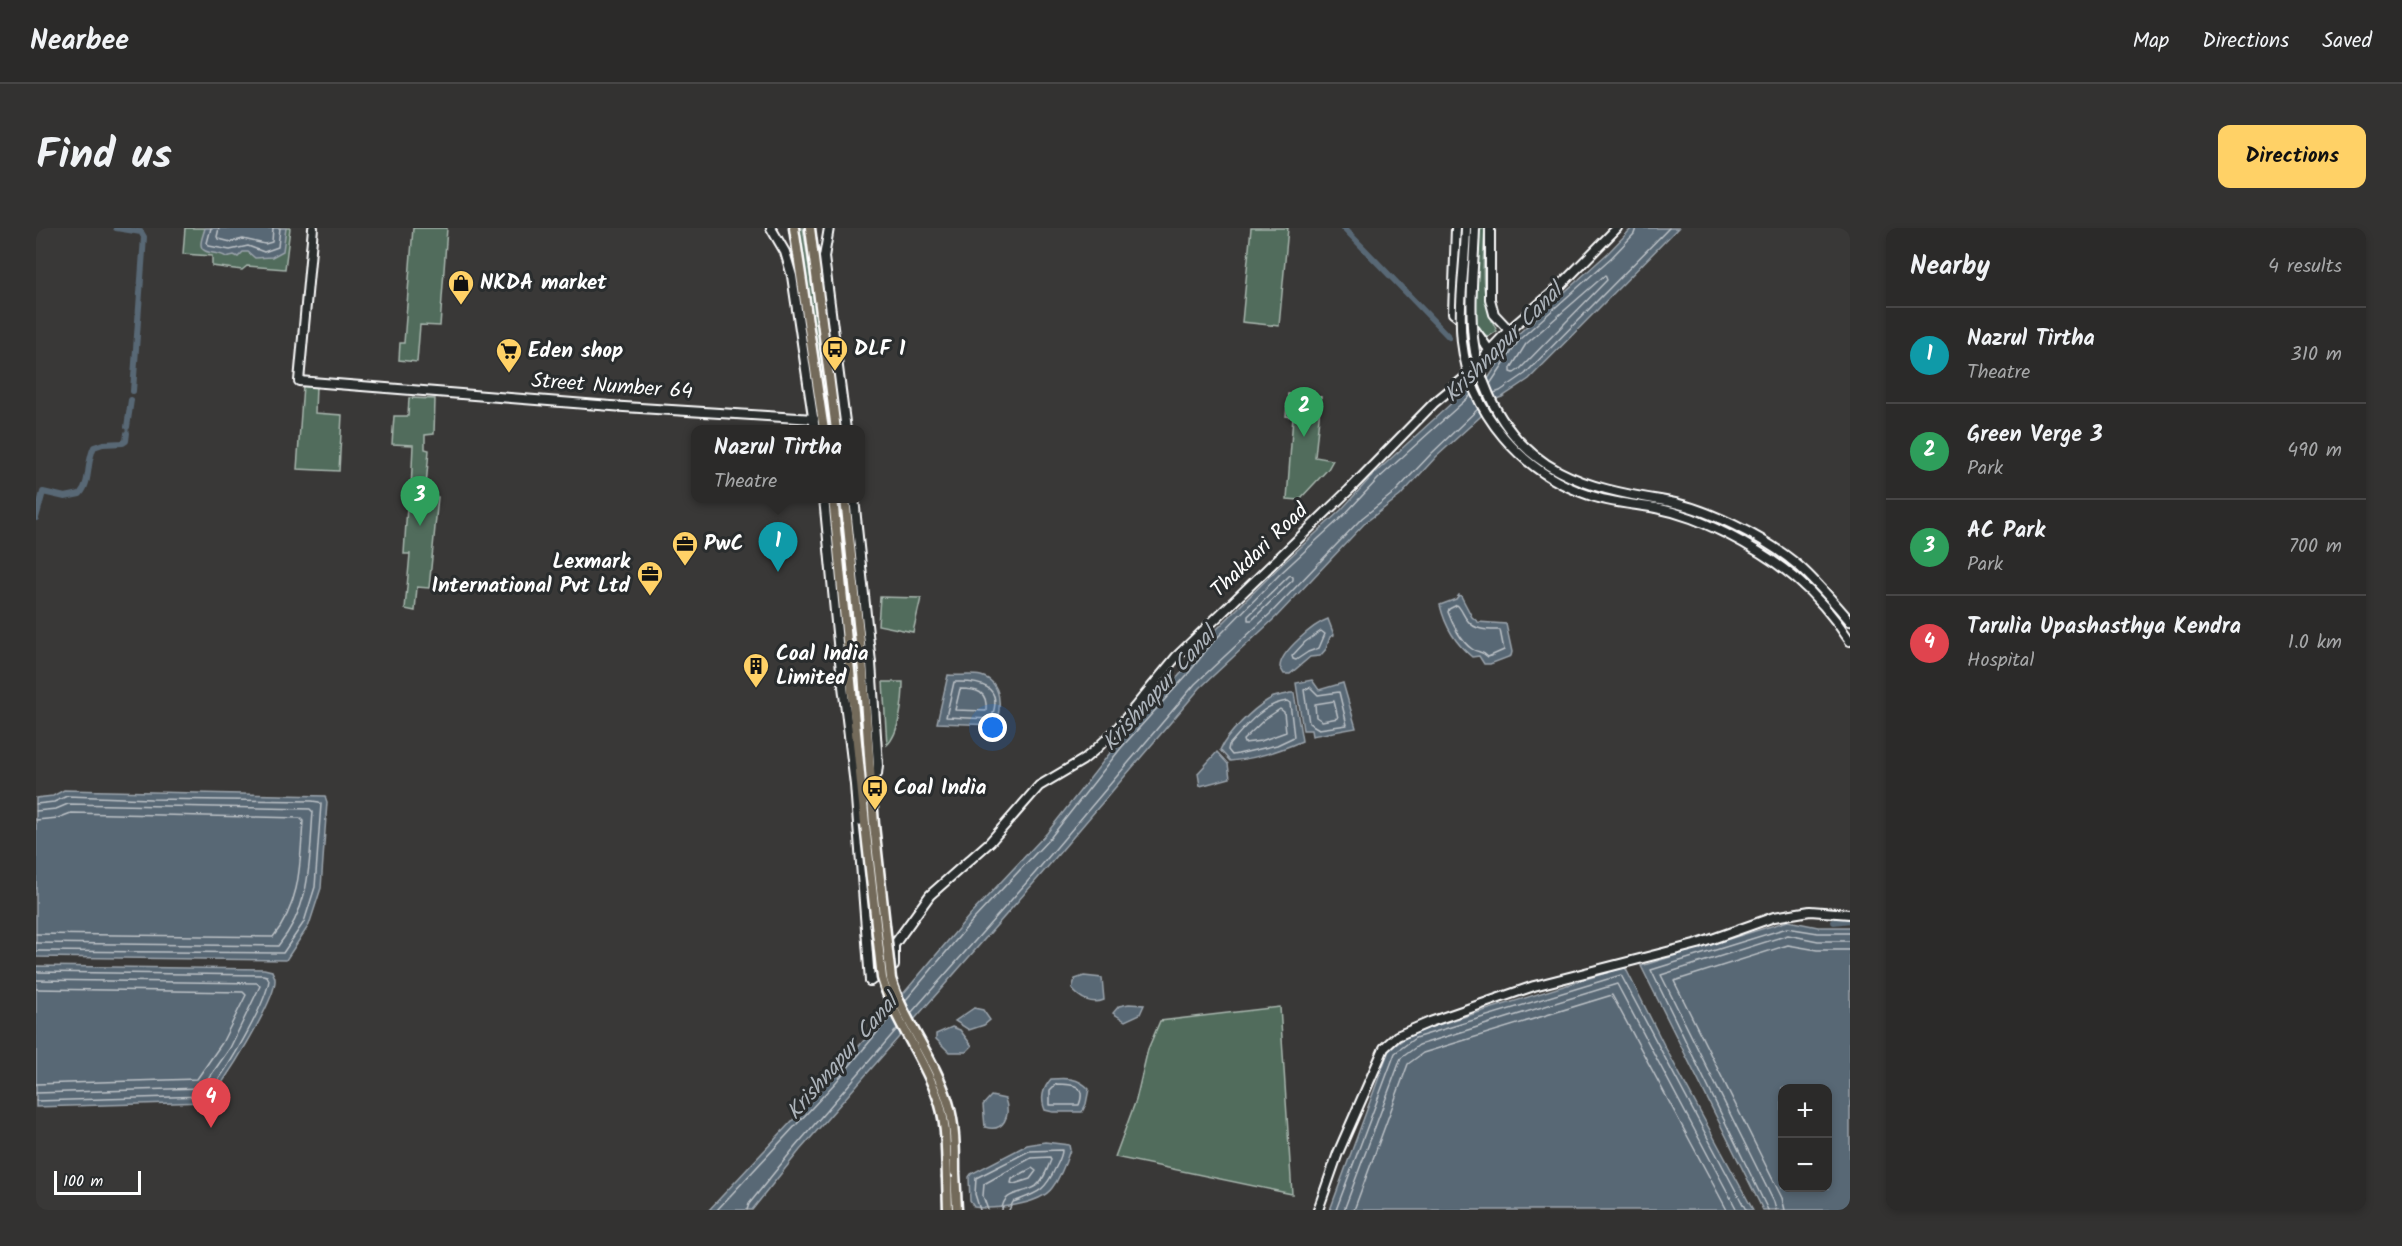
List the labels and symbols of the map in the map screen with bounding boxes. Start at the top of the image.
place label: NKDA market [480,267,607,300]
shop icon: NKDA market [446,268,476,306]
water label: Krishnapur Canal [1436,273,1575,412]
place label: DLF 1 [854,333,906,366]
bus stop icon: DLF 1 [820,334,850,372]
place label: Eden shop [528,335,623,368]
supermarket icon: Eden shop [494,336,524,374]
street label: Street Number 64 [530,365,694,409]
pin: 2 [1284,388,1324,437]
pin: 3 [400,476,440,526]
street label: Thakdari Road [1204,495,1317,606]
pin: 1 [758,522,798,572]
place label: PwC [704,528,743,561]
office icon: PwC [670,529,700,567]
place label: Lexmark International Pvt Ltd [431,546,631,603]
office icon: Lexmark International Pvt Ltd [635,559,665,597]
water label: Krishnapur Canal [1095,617,1229,760]
place label: Coal India Limited [776,638,869,695]
building icon: Coal India Limited [741,651,771,689]
your location [978,713,1007,742]
place label: Coal India [894,772,987,805]
bus stop icon: Coal India [860,773,890,811]
water label: Krishnapur Canal [778,984,911,1129]
pin: 4 [192,1078,231,1128]
scale bar [54,1168,141,1196]

